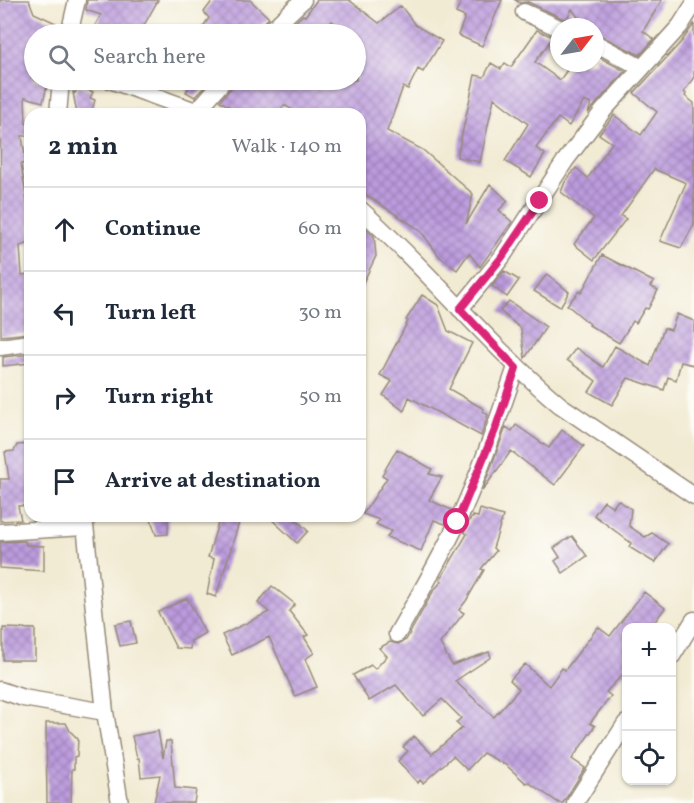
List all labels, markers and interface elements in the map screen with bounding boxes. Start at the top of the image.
north arrow [550,18,604,72]
search box [24,24,366,90]
icon: search [45,41,78,74]
text: Search here [93,42,206,73]
text: 2 min [48,129,118,165]
text: Walk · 140 m [232,133,342,161]
route end [526,187,552,213]
icon: ahead [48,213,81,246]
text: Continue [105,214,201,245]
text: 60 m [298,215,342,243]
icon: left [48,297,81,330]
text: Turn left [105,298,196,329]
text: 30 m [298,299,342,327]
icon: right [48,381,81,414]
text: Turn right [105,382,213,413]
text: 50 m [299,383,342,411]
icon: arrive [48,465,81,498]
text: Arrive at destination [105,466,321,497]
route start [443,508,469,534]
map controls [622,623,676,785]
button: + [622,623,676,677]
button: − [622,677,676,731]
button: locate [622,731,676,785]

